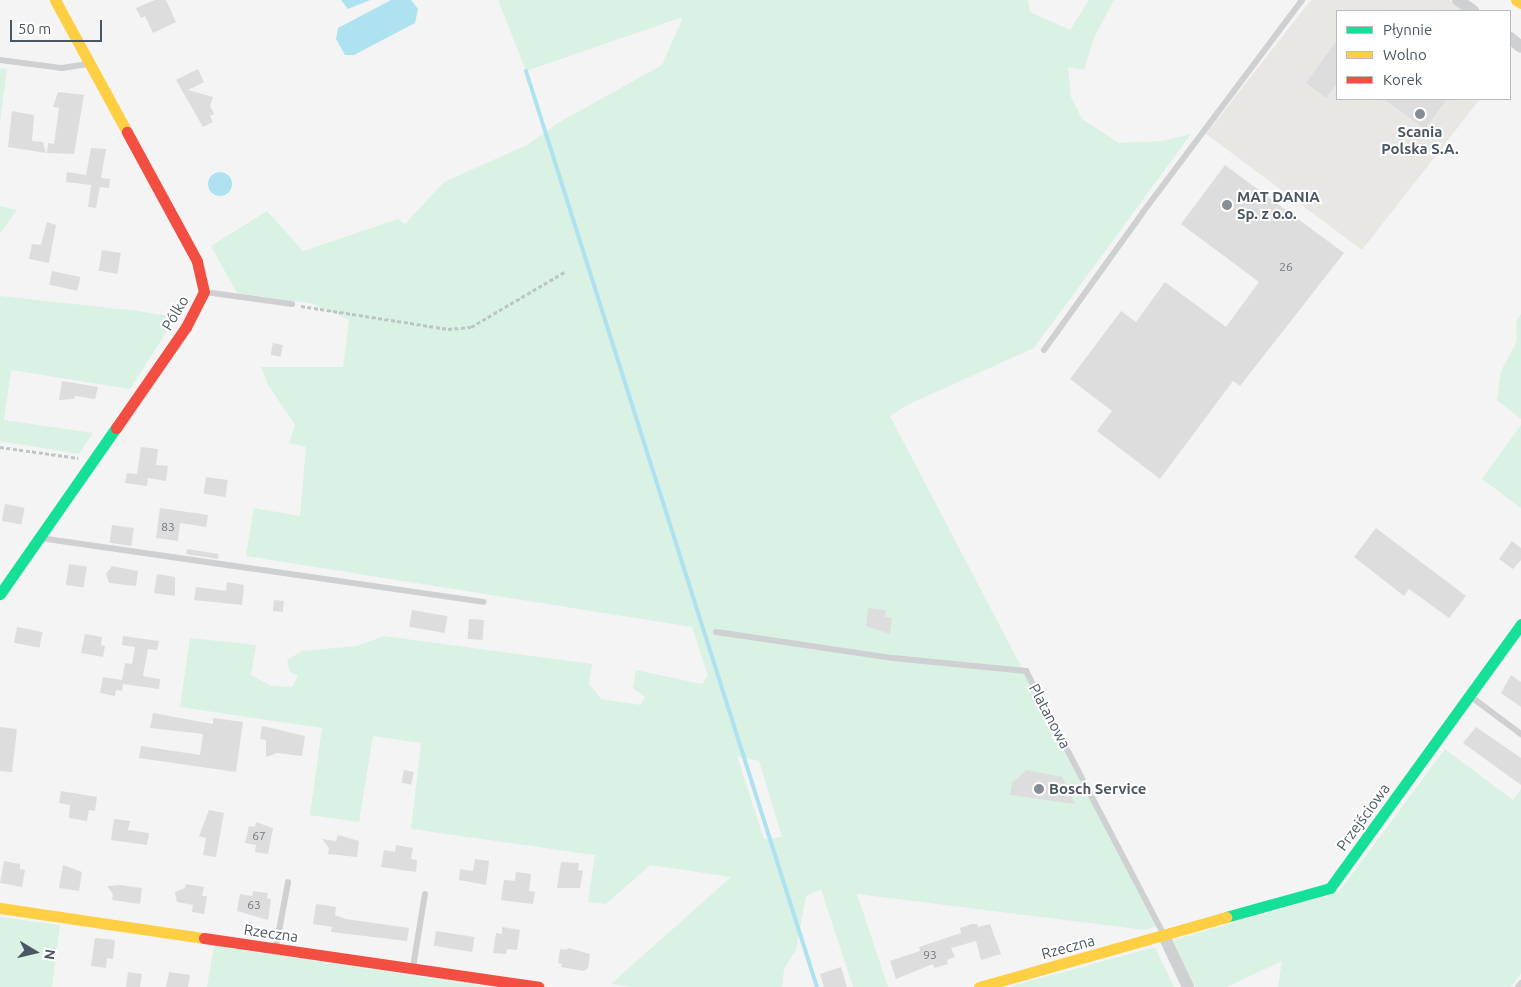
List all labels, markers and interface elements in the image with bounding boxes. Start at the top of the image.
scale bar [12,10,105,42]
legend [1336,10,1511,100]
text: 50 m [18,20,51,37]
text: Płynnie [1383,21,1432,38]
text: Wolno [1383,46,1427,63]
text: Korek [1383,71,1422,88]
marker: Scania Polska S.A. [1414,108,1426,120]
place label: Scania Polska S.A. [1381,122,1459,157]
place label: MAT DANIA Sp. z o.o. [1237,187,1320,222]
marker: MAT DANIA Sp. z o.o. [1221,199,1233,211]
house number: 26 [1279,260,1293,274]
street label: Pólko [158,292,192,334]
house number: 83 [161,520,175,534]
street label: Platanowa [1025,680,1075,752]
place label: Bosch Service [1049,780,1146,798]
street label: Przejściowa [1333,780,1393,854]
marker: Bosch Service [1033,783,1045,795]
house number: 67 [252,829,266,843]
house number: 63 [247,898,261,912]
street label: Rzeczna [243,920,299,946]
north arrow [10,927,60,977]
street label: Rzeczna [1039,931,1097,963]
text: N [41,948,59,961]
house number: 93 [923,948,937,962]

